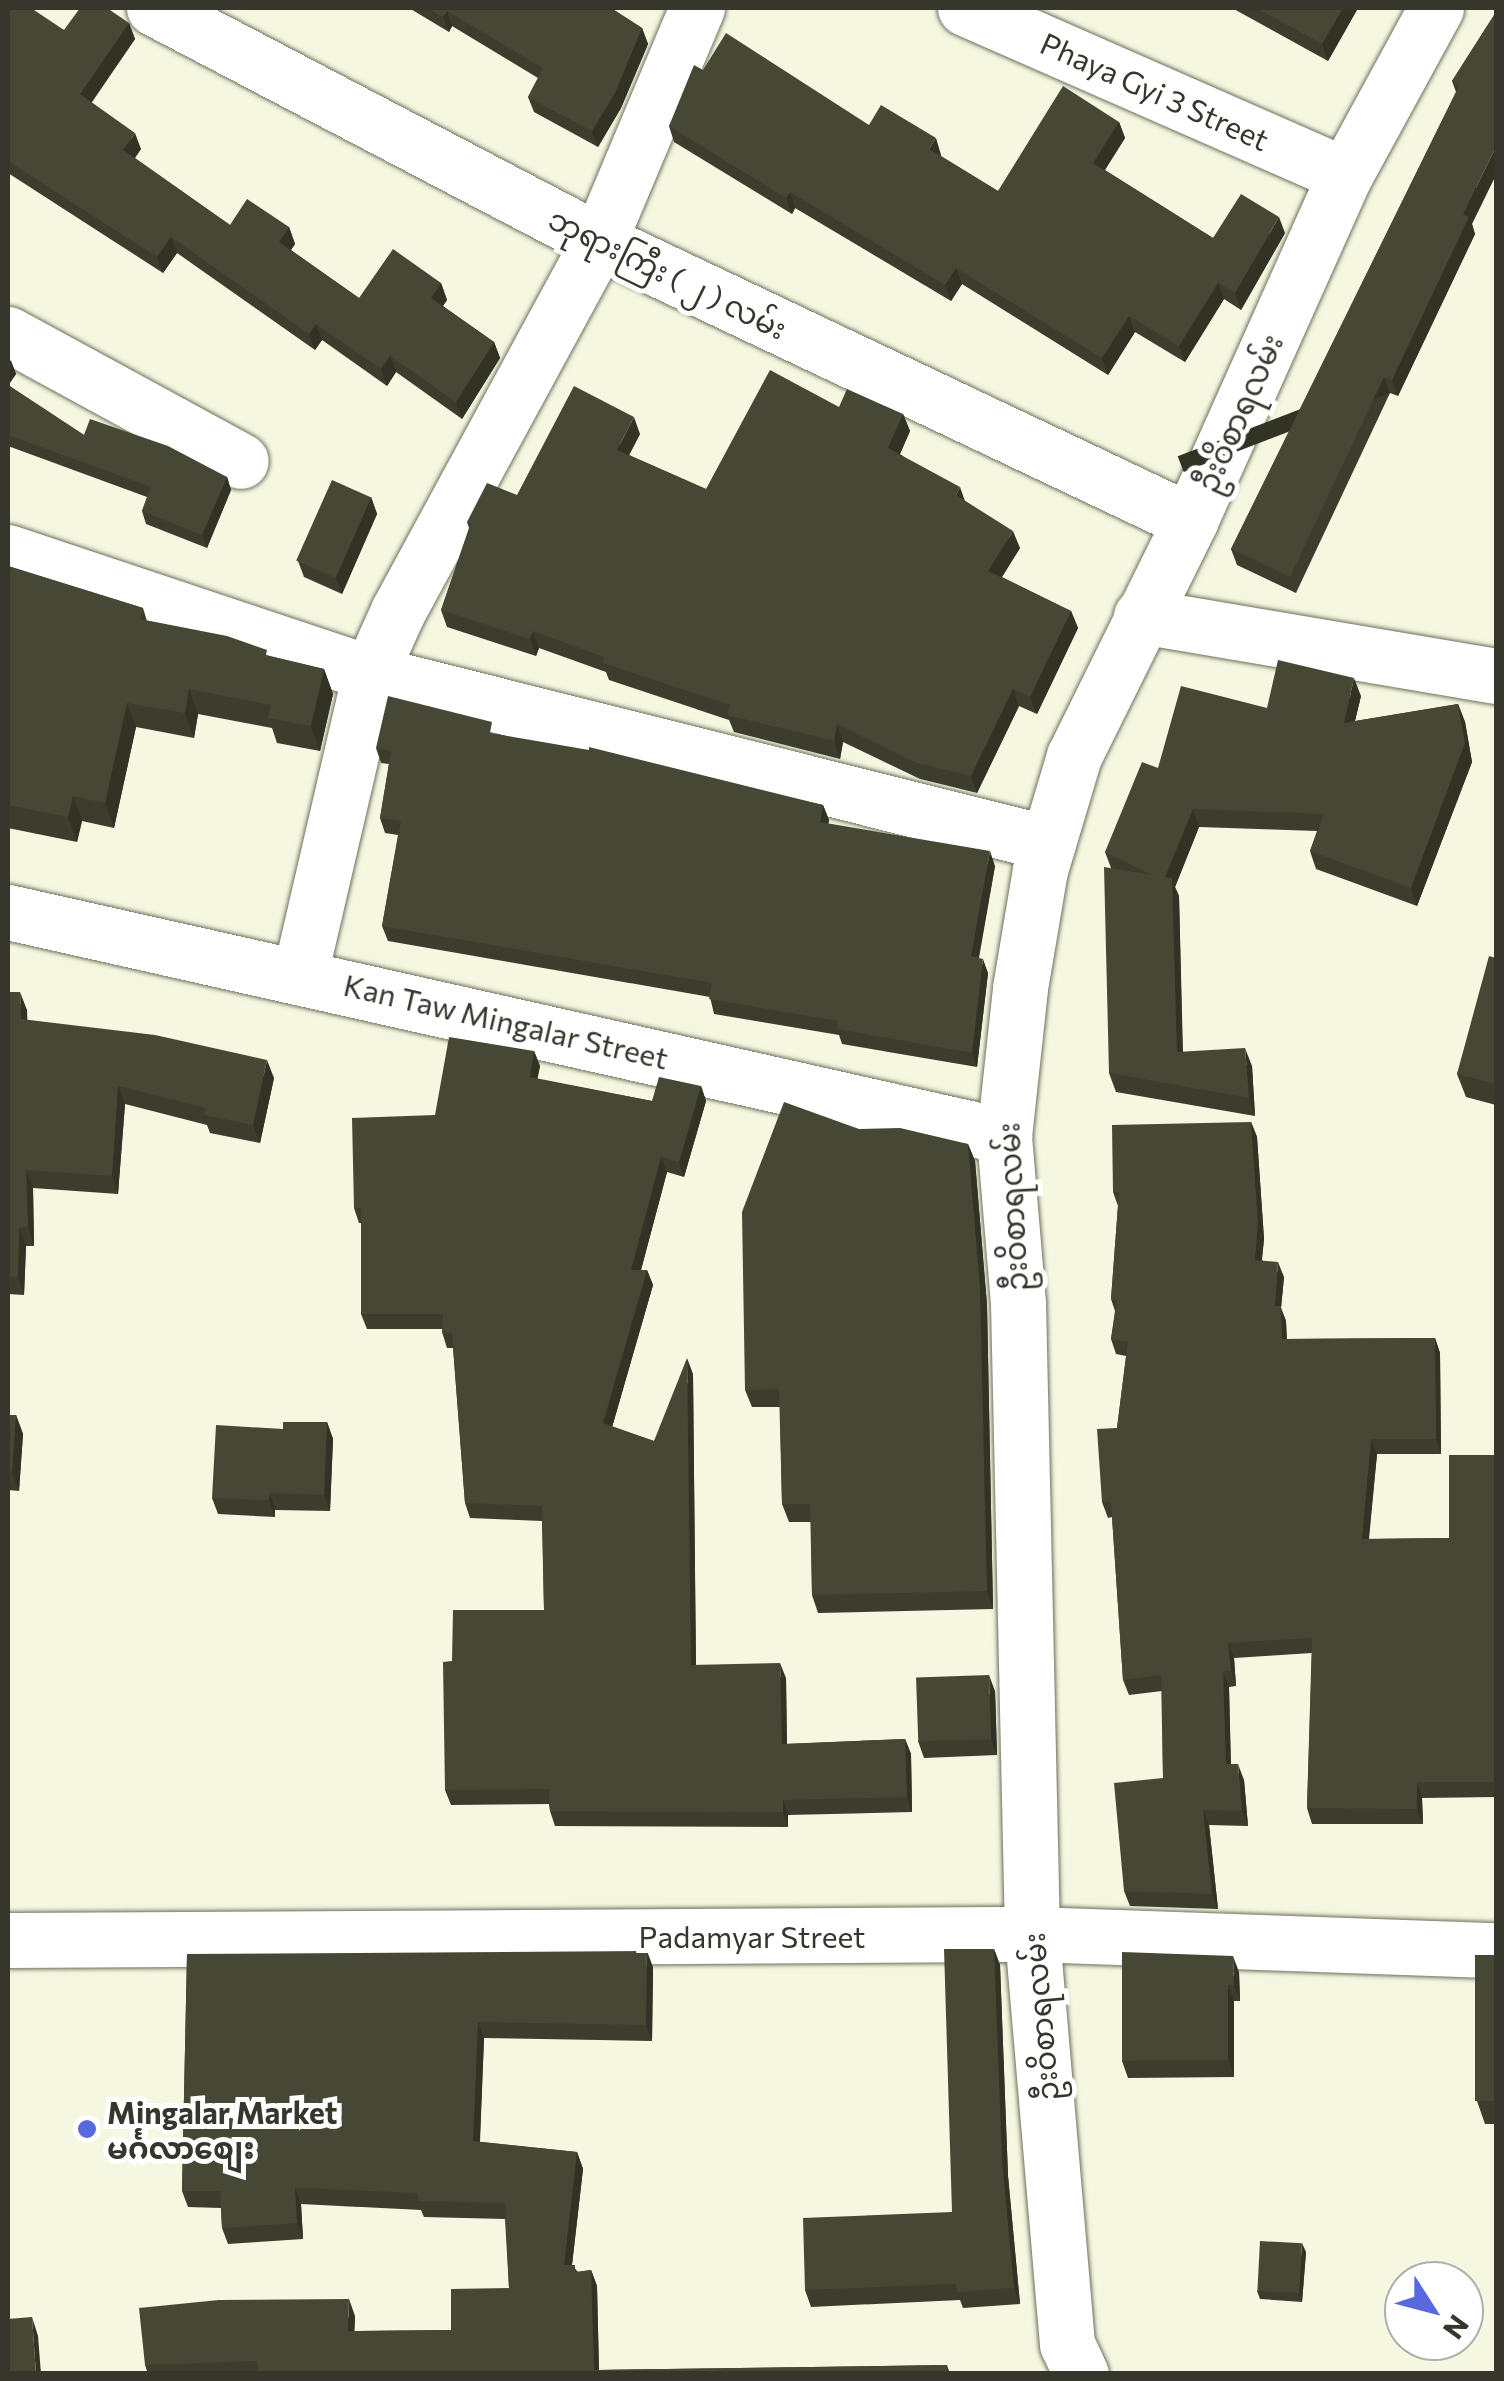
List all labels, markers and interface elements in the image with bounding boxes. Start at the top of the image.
street label: Phaya Gyi 3 Street [1035,25,1275,157]
street label: ဘုရားကြီး ( ၂ ) လမ်း [543,200,793,346]
street label: ဦးဝိစာရလမ်း [1188,328,1290,498]
street label: Kan Taw Mingalar Street [340,966,672,1076]
street label: ဦးဝိစာရလမ်း [990,1121,1034,1293]
street label: Padamyar Street [639,1918,865,1954]
street label: ဦးဝိစာရလမ်း [1015,1931,1065,2103]
place label: Mingalar Market မင်္ဂလာစျေး [107,2094,337,2164]
marker: Mingalar Market မင်္ဂလာစျေး [76,2118,98,2140]
north arrow [1384,2261,1484,2361]
text: N [1437,2309,1477,2346]

